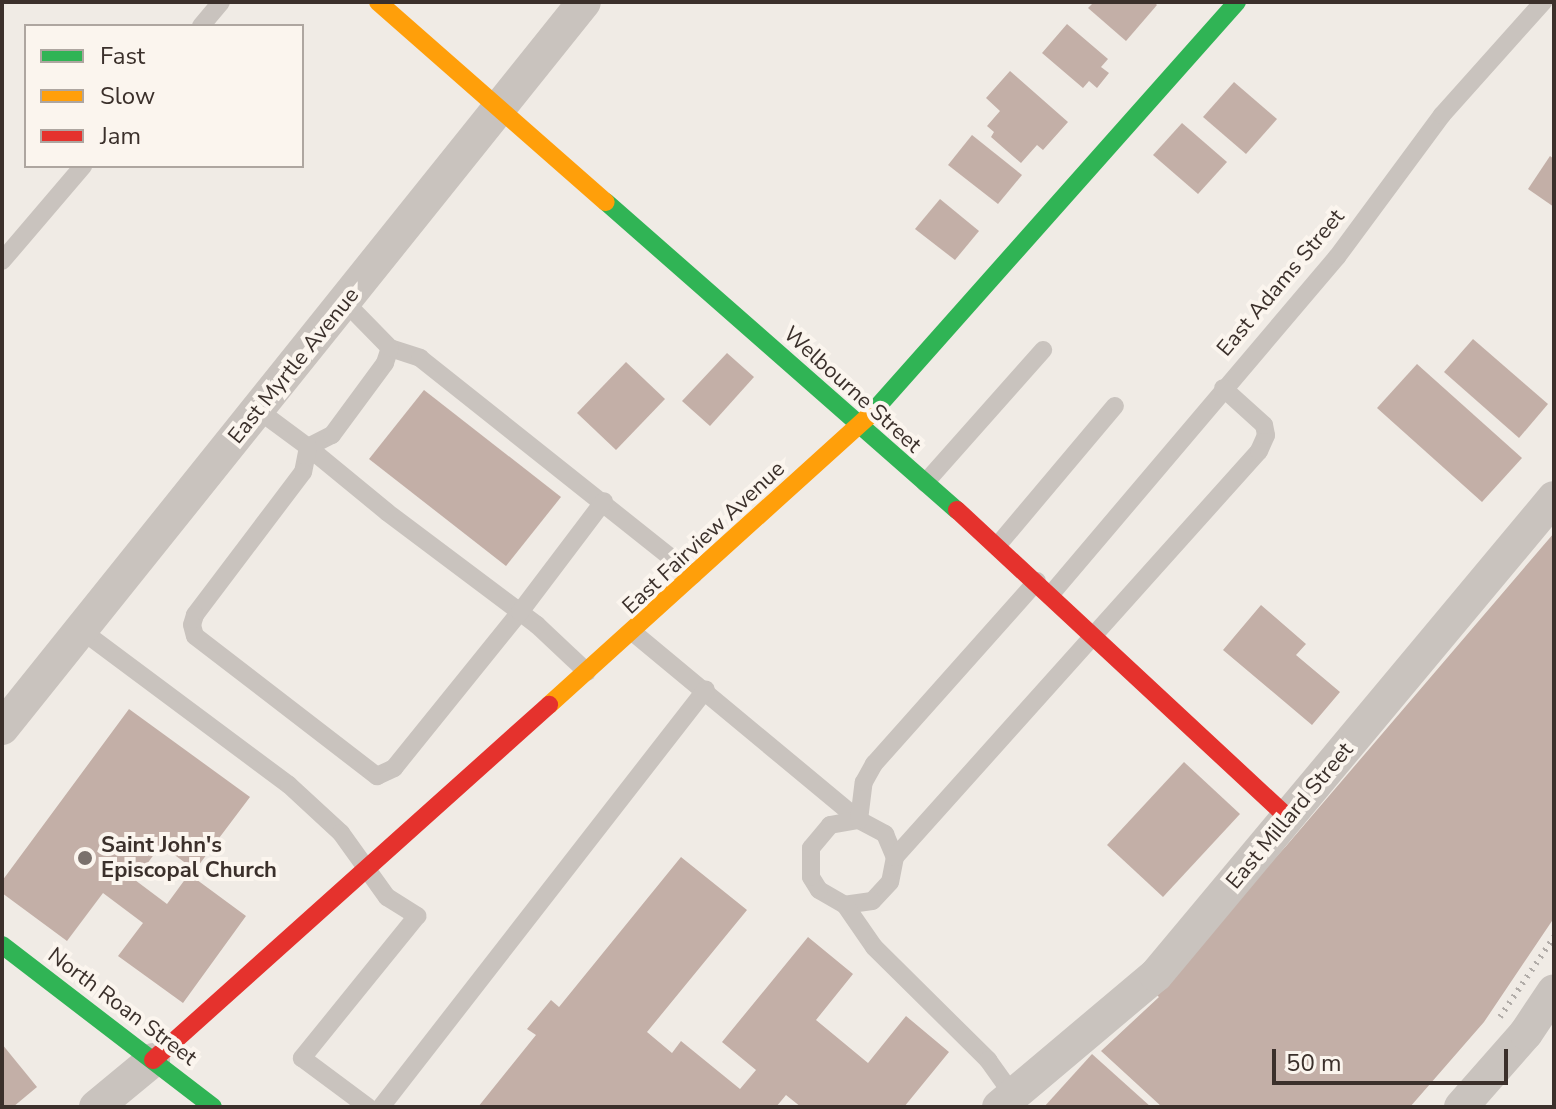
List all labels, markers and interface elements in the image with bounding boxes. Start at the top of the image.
legend [24,24,304,168]
text: Fast [100,40,145,72]
text: Slow [100,80,155,112]
text: Jam [100,120,141,152]
street label: East Adams Street [1212,204,1350,362]
street label: East Myrtle Avenue [223,283,365,449]
street label: Welbourne Street [778,321,926,459]
street label: East Fairview Avenue [617,456,791,620]
street label: East Millard Street [1221,737,1359,895]
place label: Saint John's Episcopal Church [101,832,277,884]
marker: Saint John's Episcopal Church [76,849,94,867]
street label: North Roan Street [42,942,202,1072]
scale bar [1276,1033,1512,1083]
text: 50 m [1286,1047,1342,1079]

